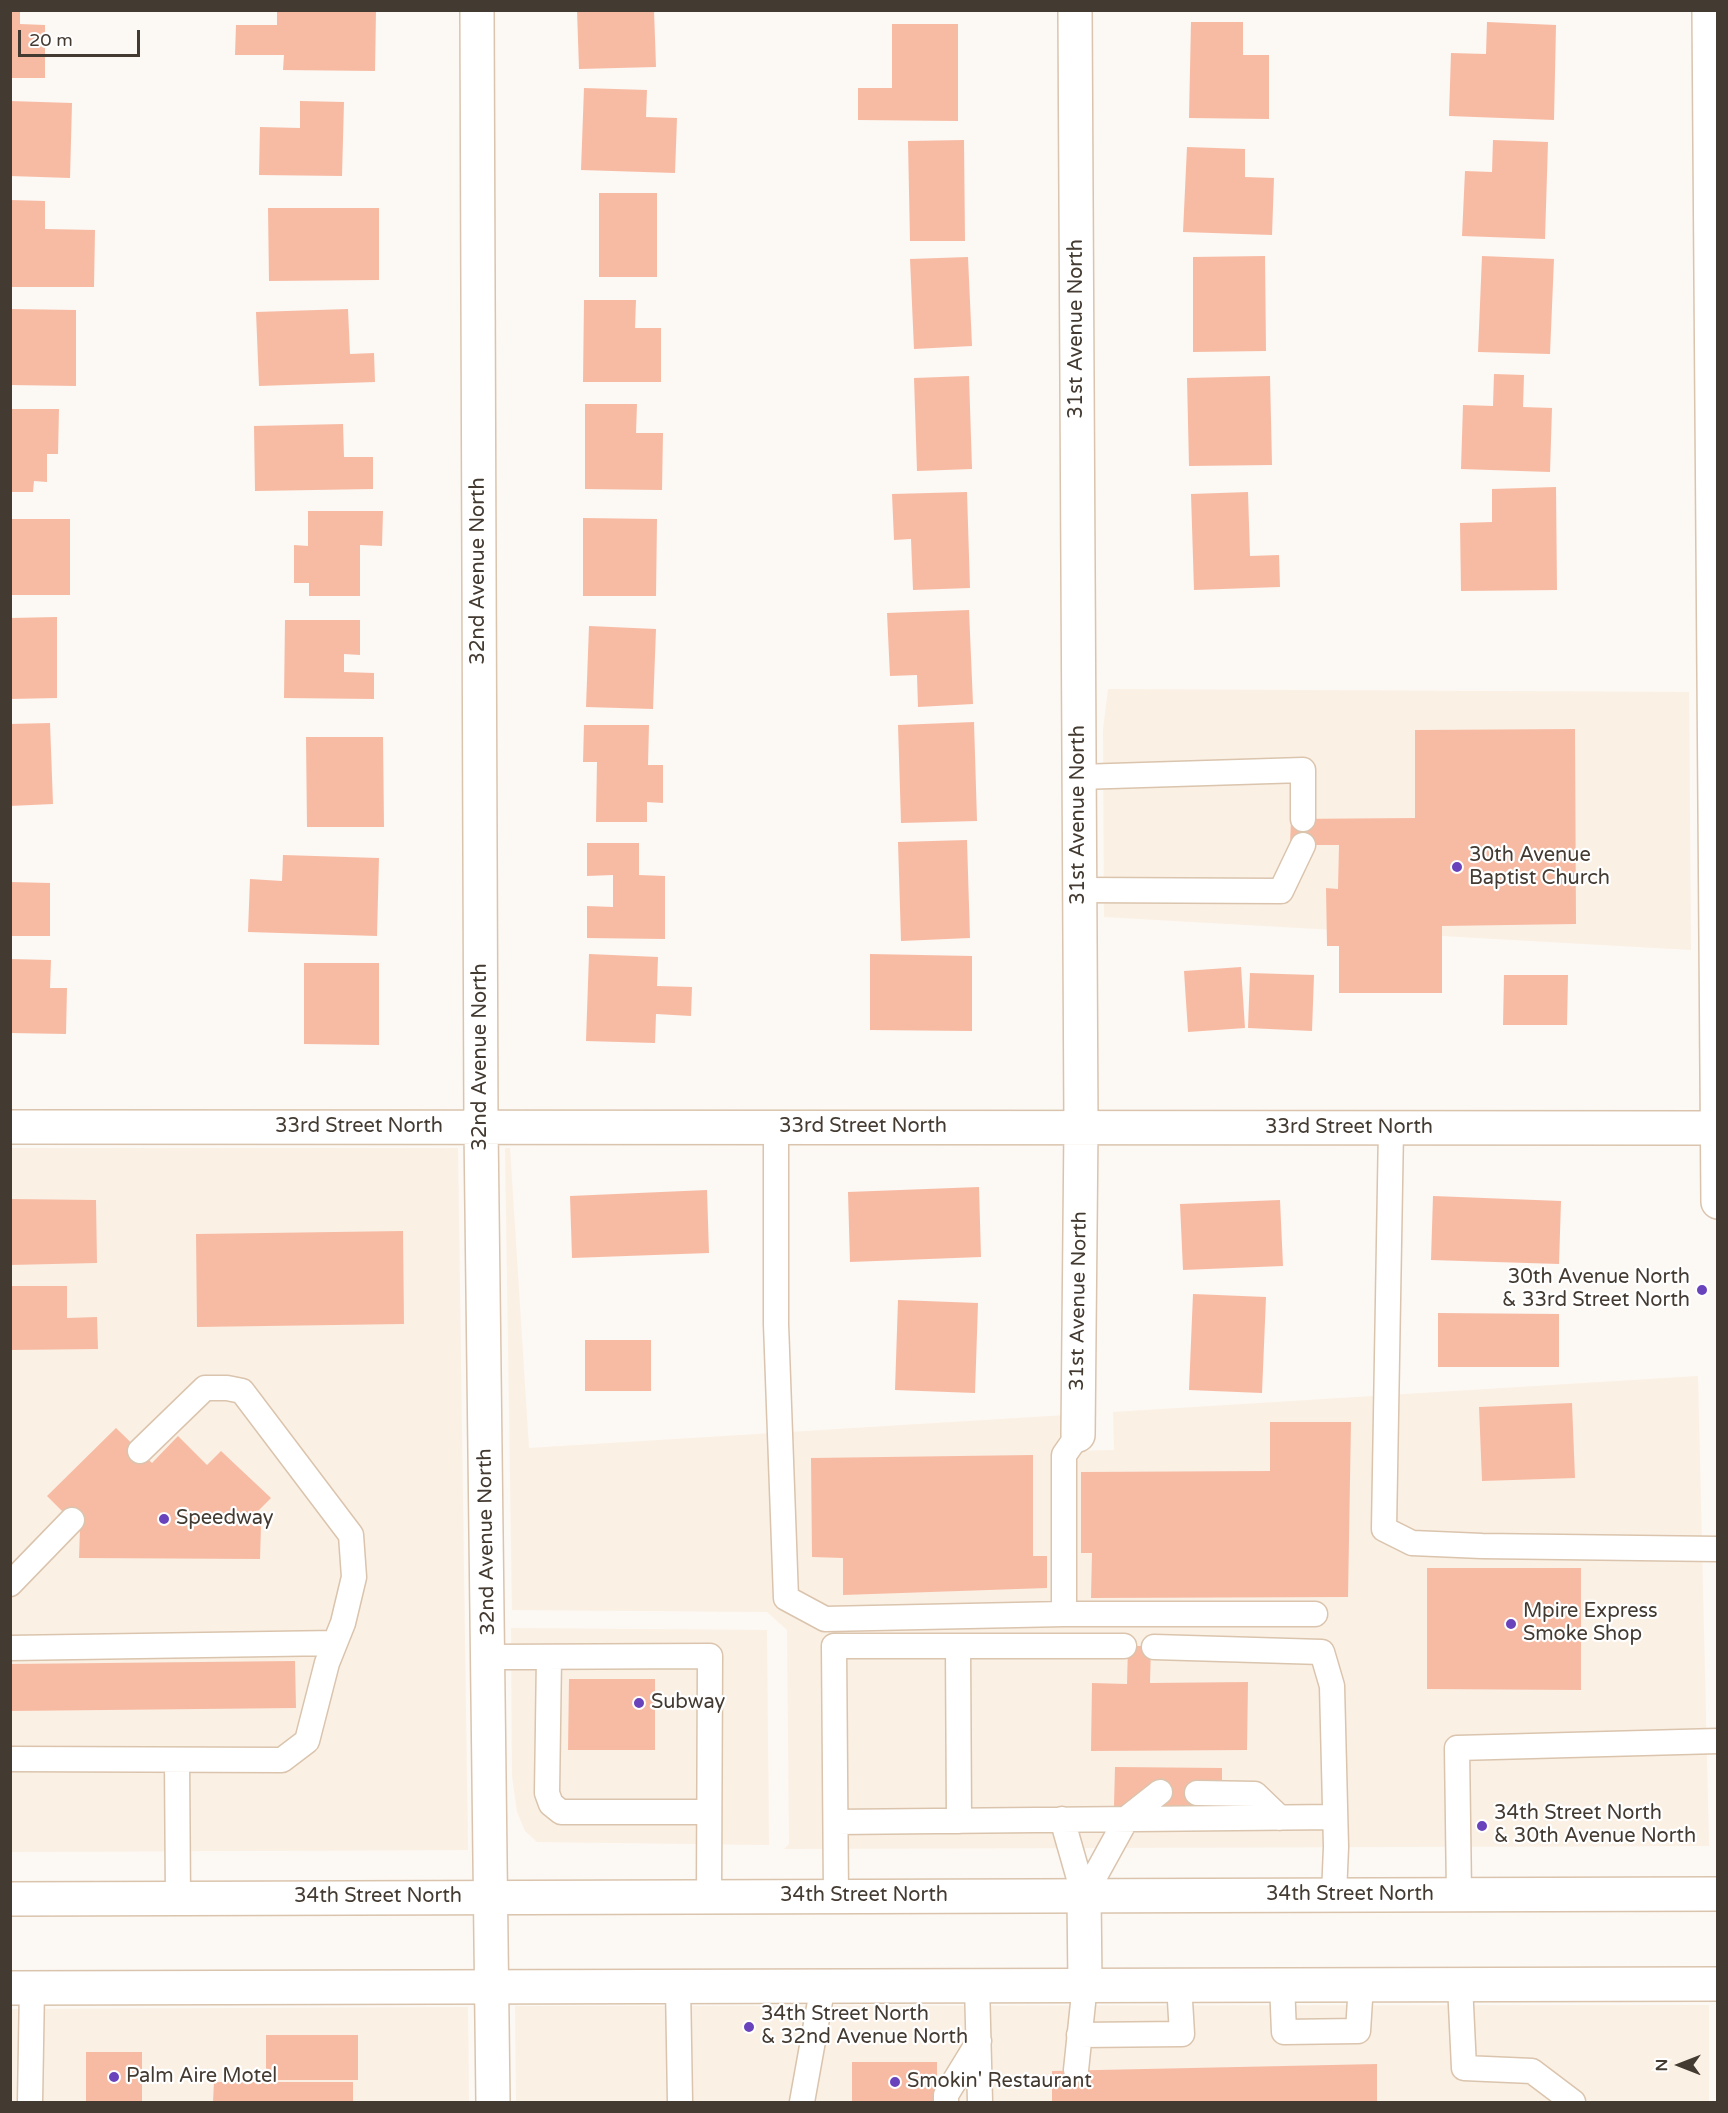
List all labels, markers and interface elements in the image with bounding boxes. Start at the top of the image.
scale bar [21,18,142,56]
text: 20 m [29,29,73,51]
street label: 31st Avenue North [1065,239,1089,419]
street label: 32nd Avenue North [467,477,491,665]
street label: 31st Avenue North [1067,725,1091,905]
place label: 30th Avenue Baptist Church [1469,844,1610,891]
marker: 30th Avenue Baptist Church [1450,860,1464,874]
street label: 32nd Avenue North [469,963,493,1151]
street label: 33rd Street North [275,1115,443,1139]
street label: 33rd Street North [779,1115,947,1139]
street label: 33rd Street North [1265,1116,1433,1140]
street label: 31st Avenue North [1065,1211,1093,1391]
place label: 30th Avenue North & 33rd Street North [1502,1266,1690,1313]
marker: 30th Avenue North & 33rd Street North [1695,1283,1709,1297]
street label: 32nd Avenue North [473,1448,501,1636]
place label: Speedway [176,1507,274,1531]
marker: Speedway [157,1512,171,1526]
place label: Mpire Express Smoke Shop [1523,1600,1658,1647]
marker: Mpire Express Smoke Shop [1504,1617,1518,1631]
place label: Subway [651,1691,725,1715]
marker: Subway [632,1696,646,1710]
place label: 34th Street North & 30th Avenue North [1494,1802,1696,1849]
marker: 34th Street North & 30th Avenue North [1475,1819,1489,1833]
street label: 34th Street North [1266,1883,1434,1907]
street label: 34th Street North [780,1884,948,1908]
street label: 34th Street North [294,1885,462,1909]
place label: 34th Street North & 32nd Avenue North [761,2003,968,2050]
marker: 34th Street North & 32nd Avenue North [742,2020,756,2034]
north arrow [1650,2035,1710,2095]
text: N [1652,2059,1672,2071]
place label: Palm Aire Motel [126,2065,277,2089]
marker: Palm Aire Motel [107,2070,121,2084]
place label: Smokin' Restaurant [907,2070,1092,2094]
marker: Smokin' Restaurant [888,2075,902,2089]

